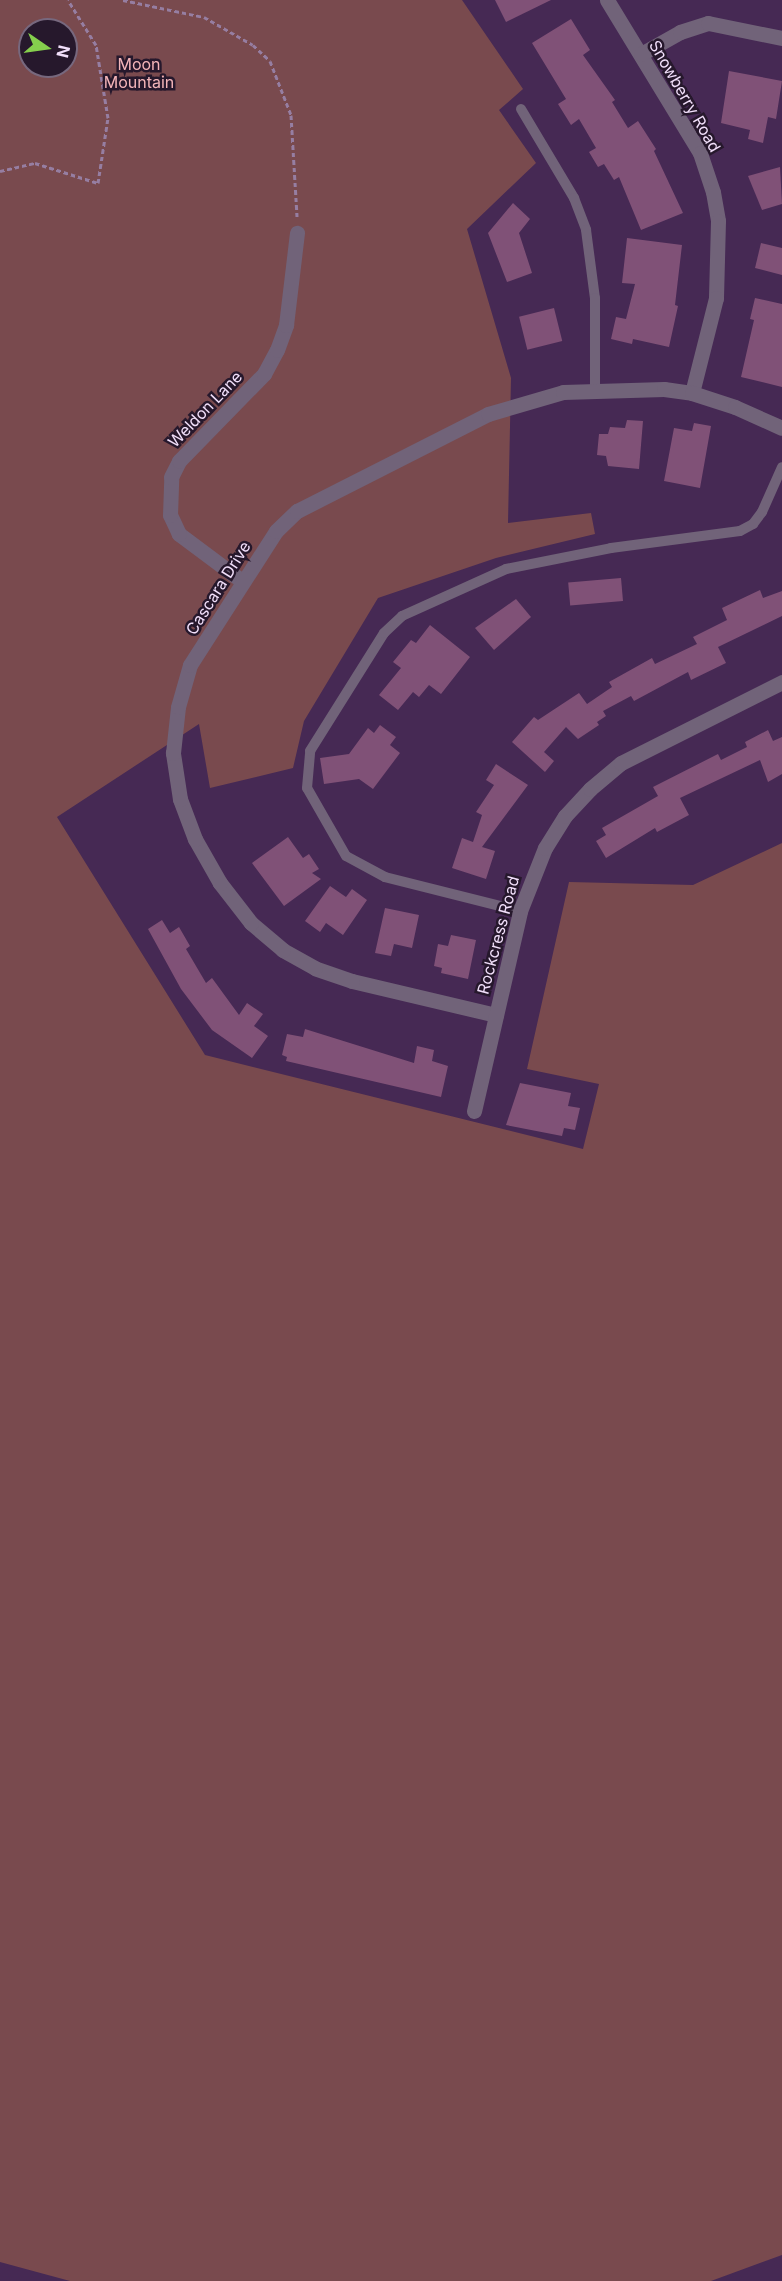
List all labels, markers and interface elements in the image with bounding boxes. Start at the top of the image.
north arrow [18,18,78,78]
street label: Snowberry Road [645,37,725,155]
text: N [52,43,75,60]
park label: Moon Mountain [104,54,174,92]
street label: Weldon Lane [164,367,246,451]
street label: Cascara Drive [182,538,254,638]
street label: Rockcress Road [473,874,523,996]

